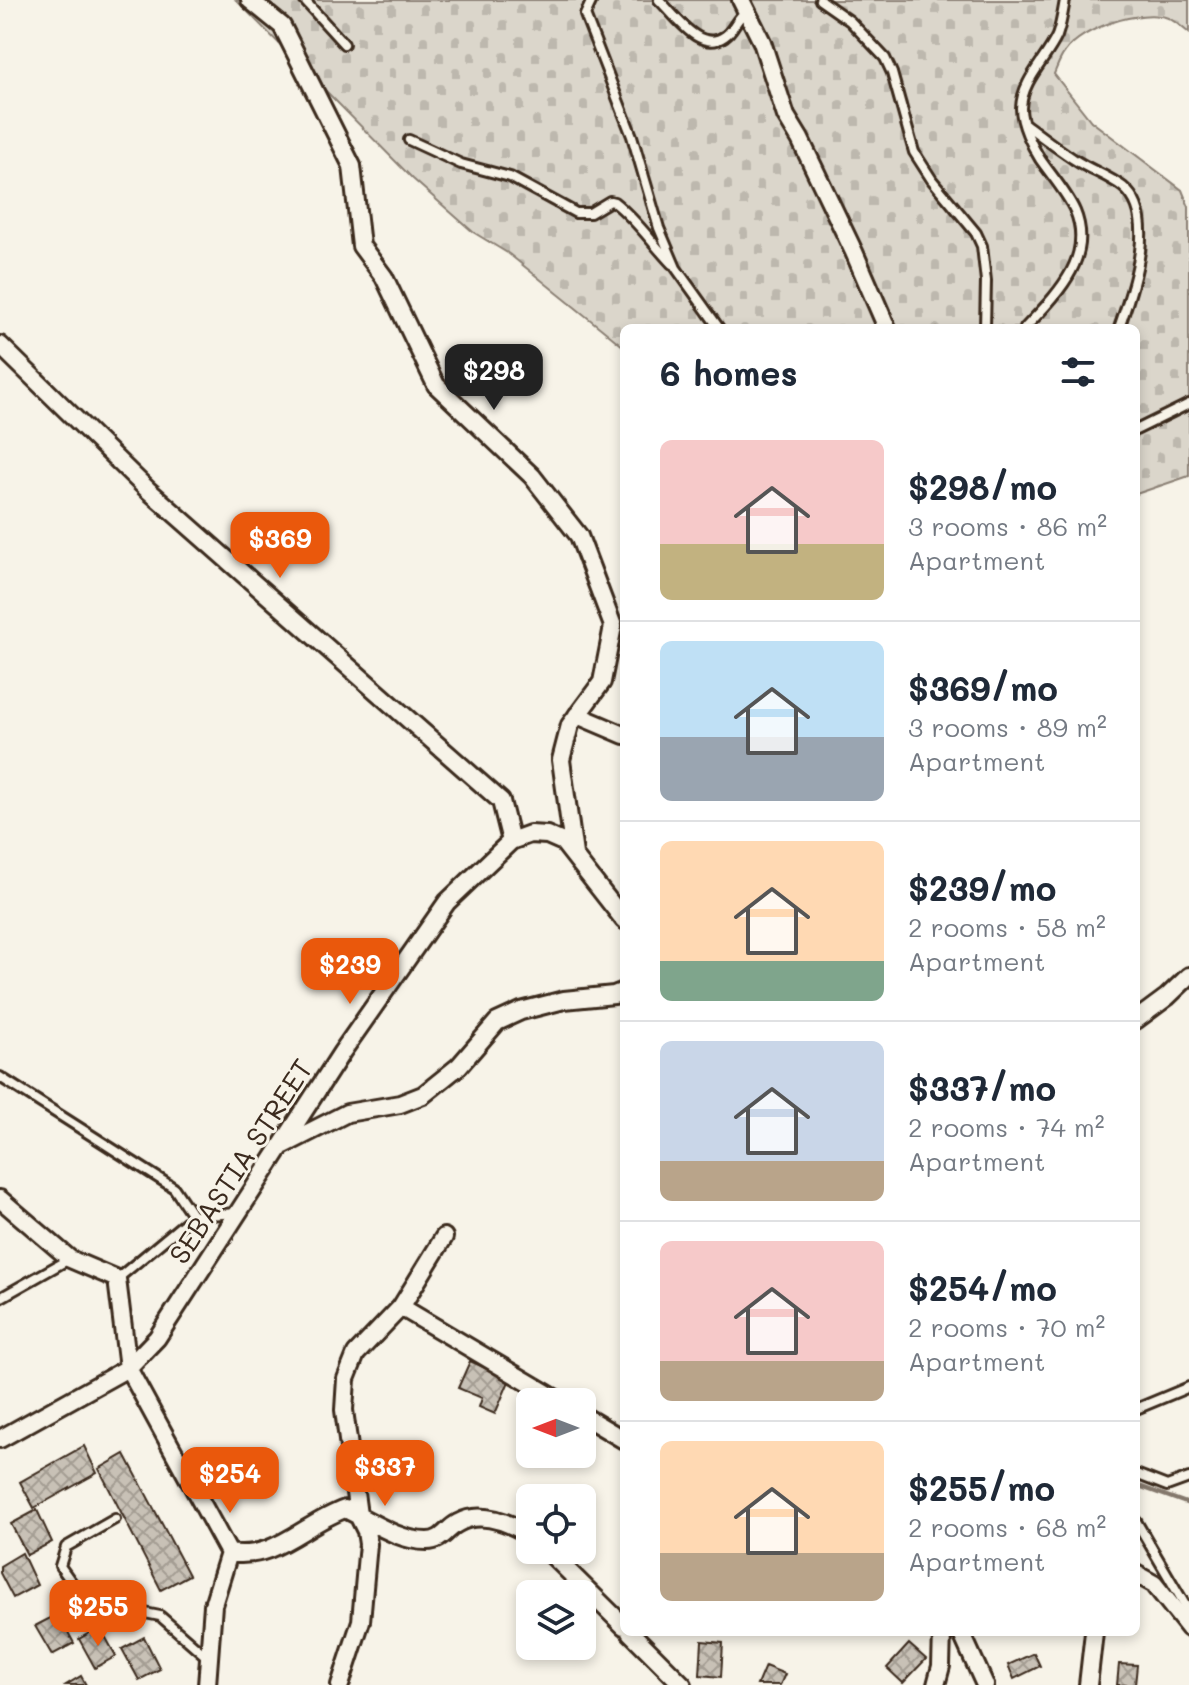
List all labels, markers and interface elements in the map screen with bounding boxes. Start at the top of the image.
pin: $298 [447,344,541,412]
text: 6 homes [660,350,798,395]
icon: filters [1056,350,1100,394]
text: $298 [463,353,525,387]
text: $298/mo [908,464,1057,509]
icon: home [724,472,820,568]
text: 3 rooms · 86 m² [908,509,1107,543]
pin: $369 [233,512,327,580]
text: $369 [248,521,312,555]
text: Apartment [908,543,1045,577]
text: $369/mo [908,665,1058,710]
icon: home [724,673,820,769]
text: 3 rooms · 89 m² [908,710,1107,744]
text: Apartment [908,744,1045,778]
text: $239/mo [908,865,1056,910]
icon: home [724,873,820,969]
text: 2 rooms · 58 m² [908,910,1106,944]
pin: $239 [303,938,397,1006]
text: Apartment [908,944,1045,978]
text: $239 [319,947,381,981]
street label: SEBASTIA STREET [160,1052,320,1270]
text: $337/mo [908,1065,1056,1110]
icon: home [724,1073,820,1169]
text: 2 rooms · 74 m² [908,1110,1105,1144]
text: Apartment [908,1144,1045,1178]
text: $254/mo [908,1265,1057,1310]
icon: home [724,1273,820,1369]
text: 2 rooms · 70 m² [908,1310,1105,1344]
text: Apartment [908,1344,1045,1378]
north arrow [516,1388,596,1468]
map controls [516,1388,596,1660]
pin: $337 [338,1440,432,1508]
pin: $254 [183,1447,277,1515]
text: $337 [354,1449,416,1483]
text: $254 [199,1456,261,1490]
text: $255/mo [908,1465,1055,1510]
icon: home [724,1473,820,1569]
button: locate [516,1484,596,1564]
text: 2 rooms · 68 m² [908,1510,1106,1544]
text: Apartment [908,1544,1045,1578]
pin: $255 [51,1580,145,1648]
button: layers [516,1580,596,1660]
text: $255 [68,1589,128,1623]

